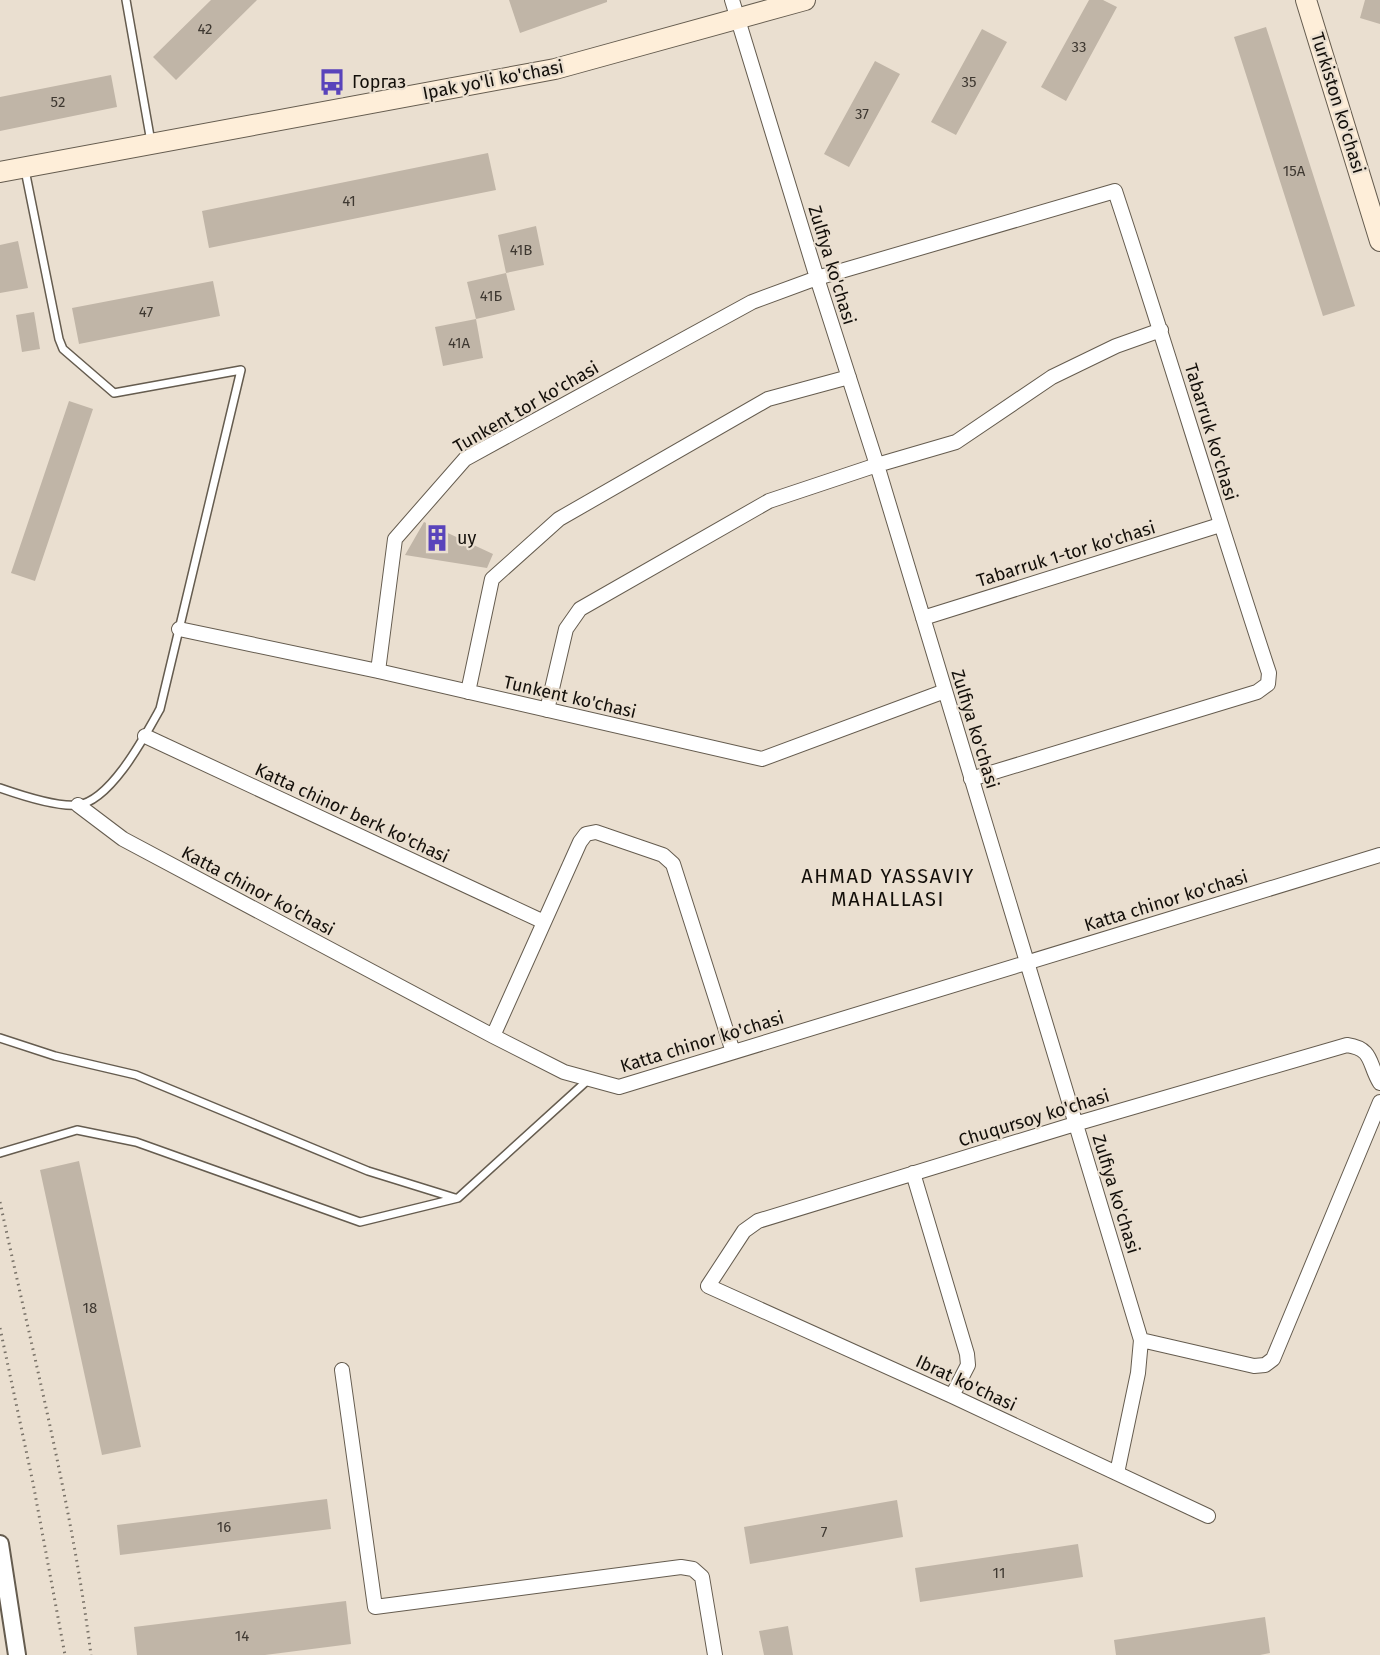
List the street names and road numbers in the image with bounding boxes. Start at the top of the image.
street label: Turkiston ko'chasi [1306,30,1370,176]
street label: Ipak yo'li ko'chasi [421,56,565,104]
street label: Zulfiya ko'chasi [803,203,861,327]
street label: Tunkent tor ko'chasi [449,356,603,458]
street label: Tabarruk ko'chasi [1180,361,1242,503]
street label: Tabarruk 1-tor ko'chasi [974,516,1158,592]
street label: Zulfiya ko'chasi [946,667,1004,791]
street label: Tunkent ko'chasi [501,671,639,723]
street label: Katta chinor berk ko'chasi [251,758,453,868]
street label: Katta chinor ko'chasi [178,841,338,941]
street label: Katta chinor ko'chasi [1081,866,1251,936]
street label: Katta chinor ko'chasi [617,1007,787,1077]
street label: Chuqursoy ko'chasi [956,1085,1112,1151]
street label: Zulfiya ko'chasi [1087,1132,1145,1256]
street label: Ibrat ko'chasi [912,1350,1020,1416]

